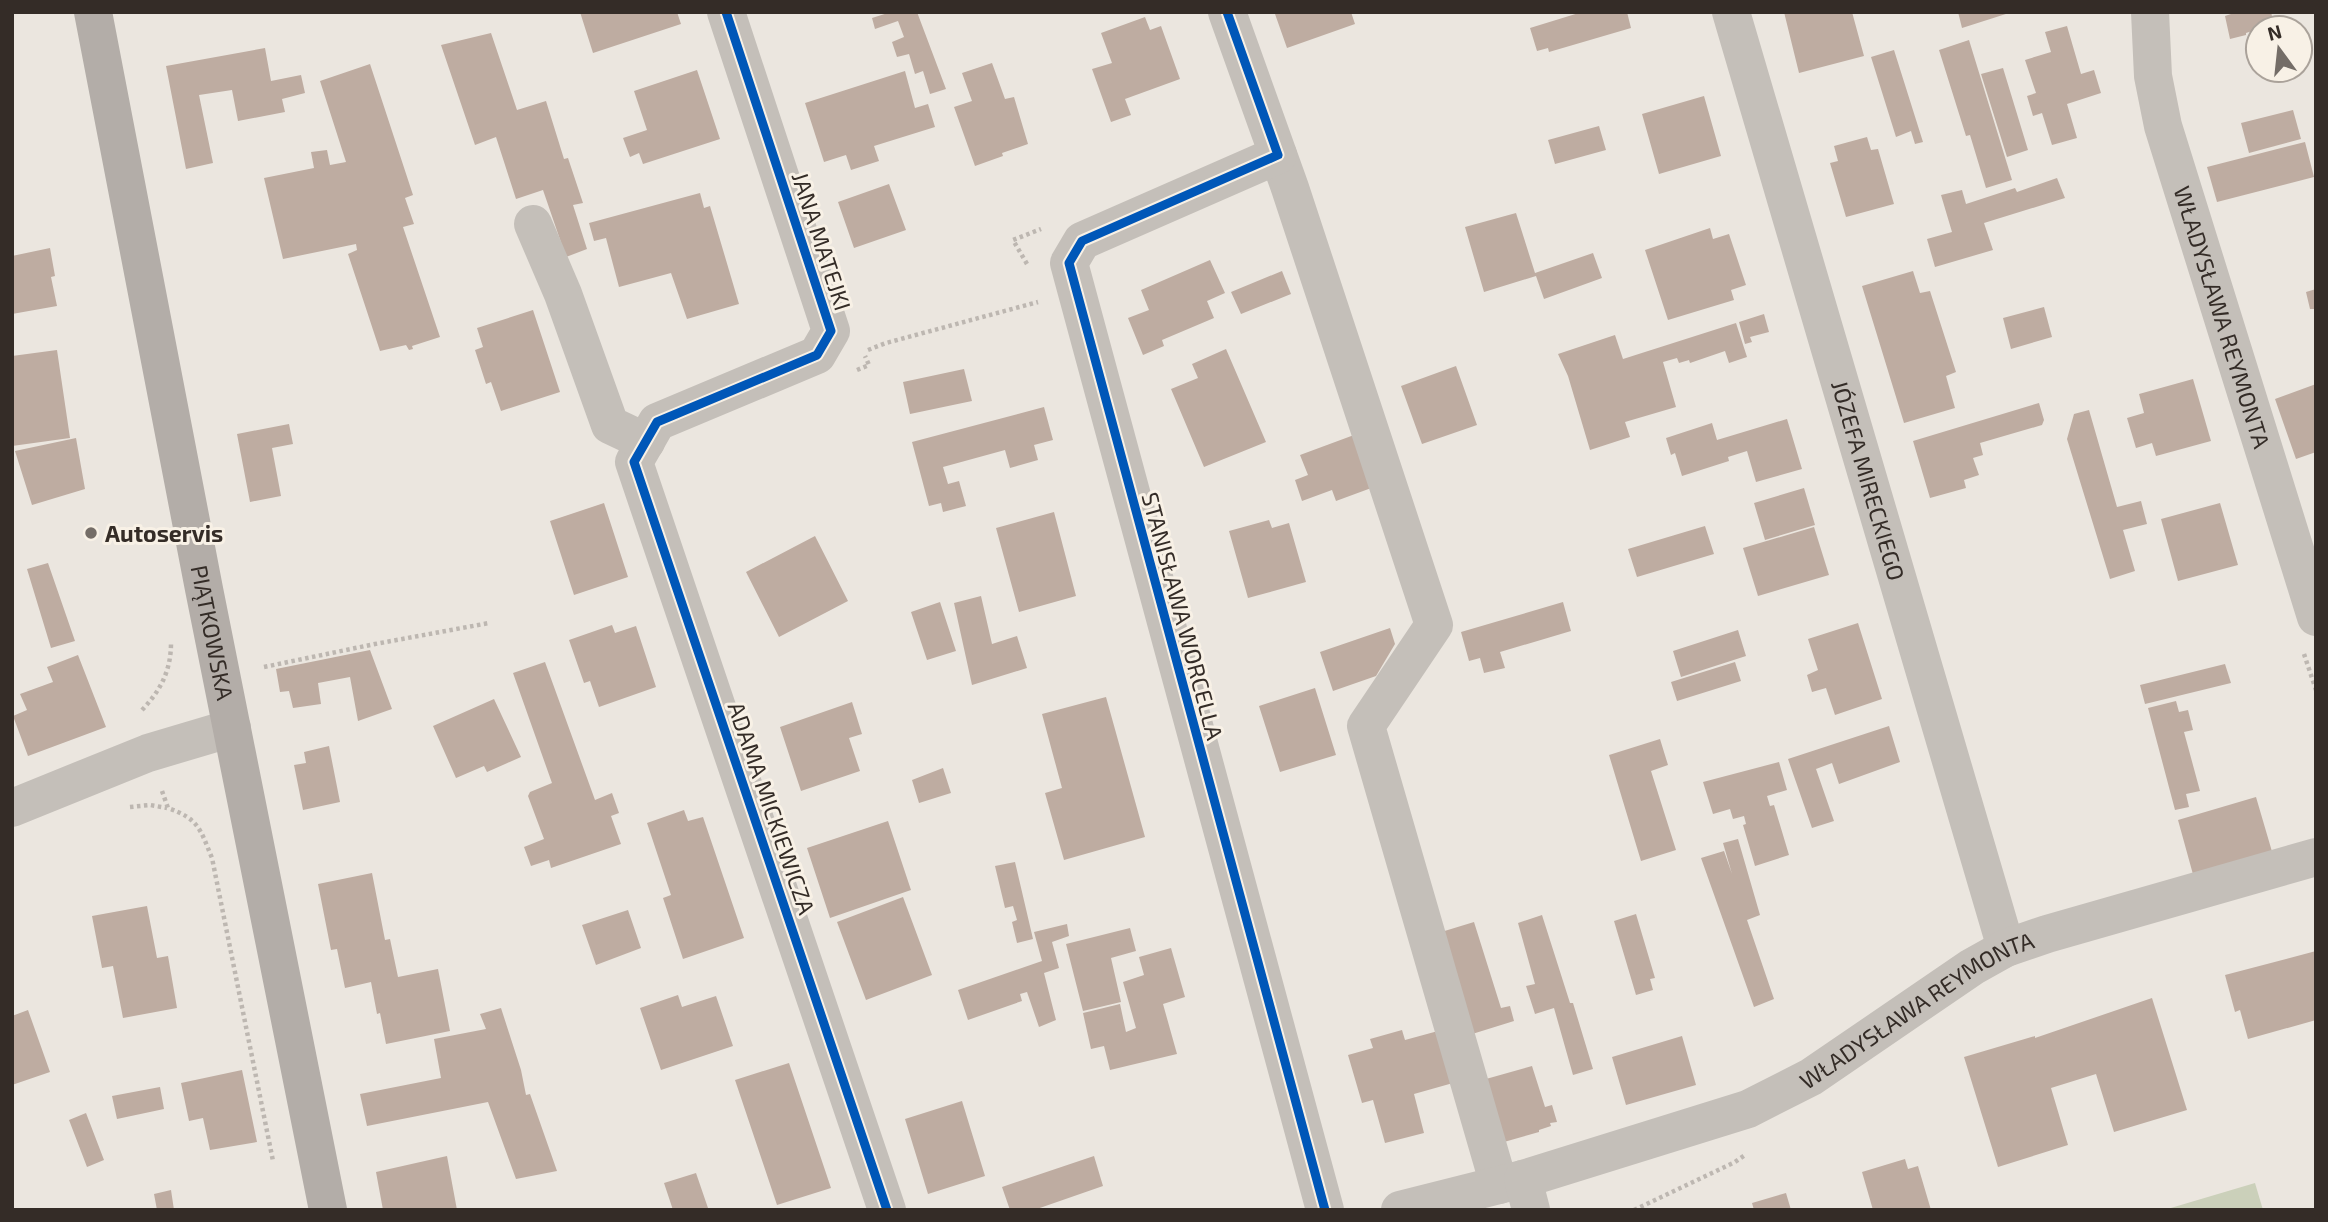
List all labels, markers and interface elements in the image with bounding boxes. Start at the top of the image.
north arrow [2244,14,2314,84]
text: N [2265,19,2284,45]
street label: JANA MATEJKI [786,168,858,314]
street label: WŁADYSŁAWA REYMONTA [2168,182,2277,452]
street label: JÓZEFA MIRECKIEGO [1826,377,1911,584]
street label: STANISŁAWA WORCELLA [1136,489,1230,744]
place label: Autoservis [105,519,223,547]
marker: Autoservis [83,525,99,541]
street label: PIĄTKOWSKA [186,563,240,703]
street label: ADAMA MICKIEWICZA [722,698,822,919]
street label: WŁADYSŁAWA REYMONTA [1794,925,2038,1095]

